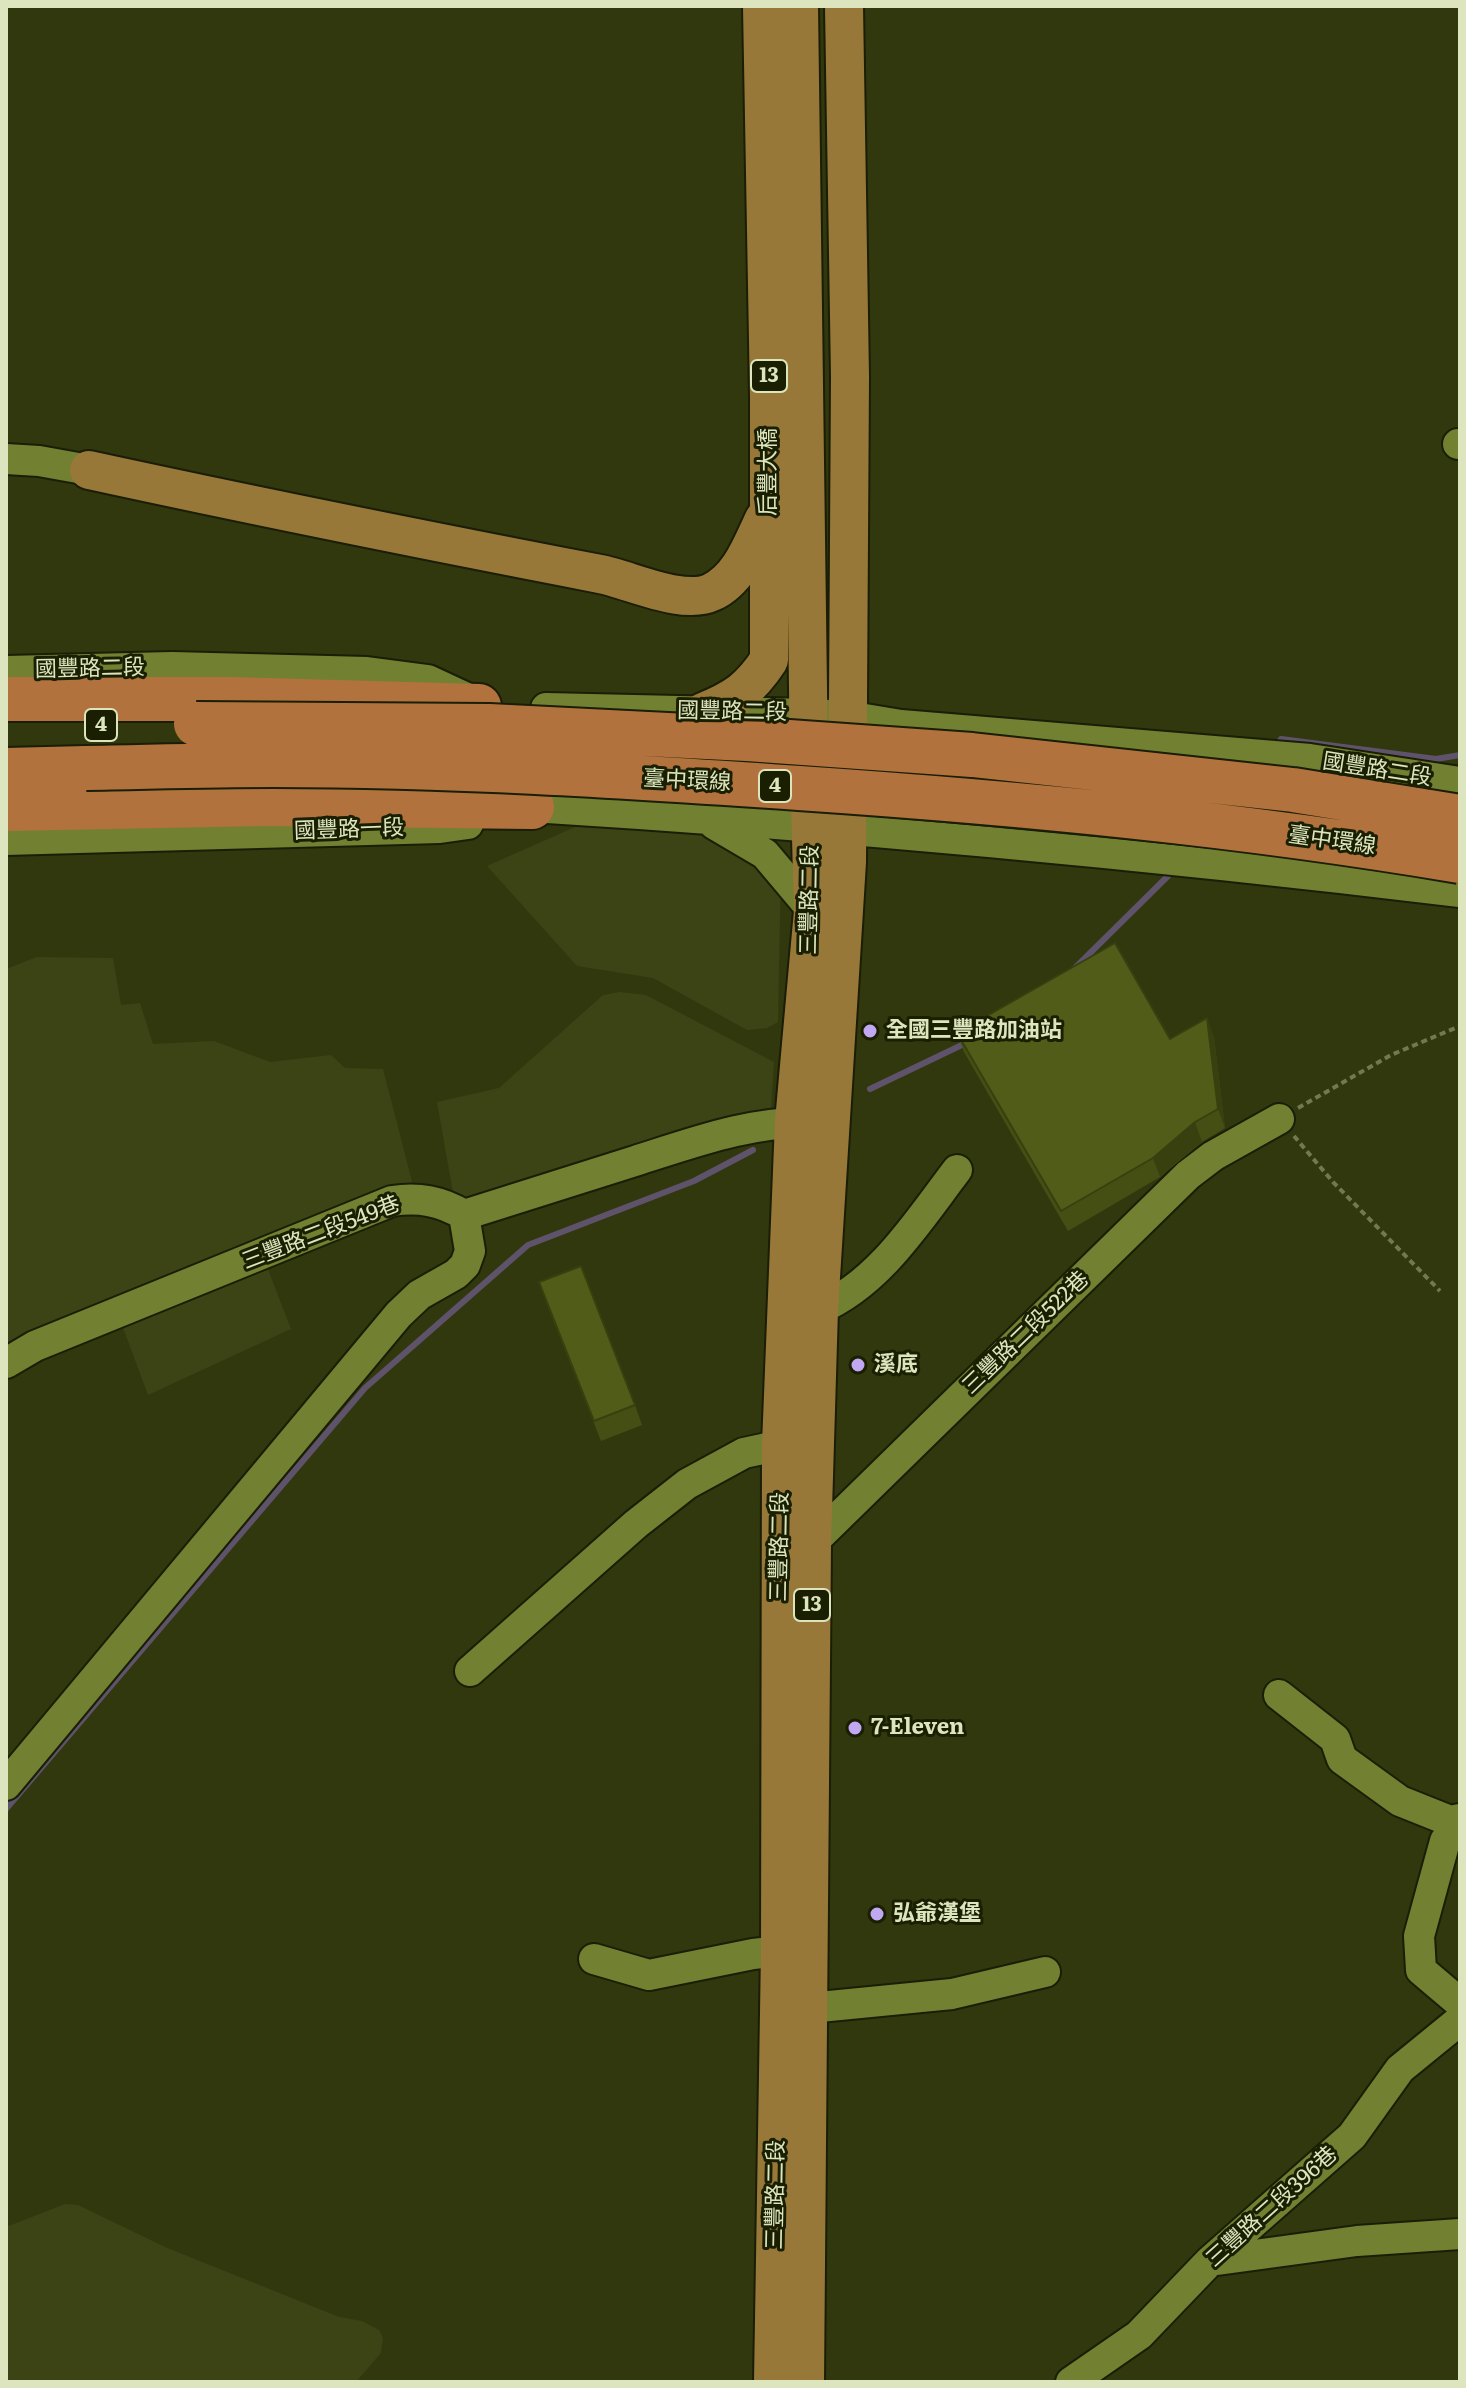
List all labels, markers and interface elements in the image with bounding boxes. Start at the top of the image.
road number: 13 [751,360,787,392]
street label: 后豐大橋 [756,428,782,516]
street label: 國豐路二段 [35,655,145,683]
street label: 國豐路二段 [677,698,787,726]
road number: 4 [85,709,117,741]
street label: 國豐路二段 [1321,748,1433,792]
street label: 臺中環線 [642,766,732,796]
road number: 4 [759,770,791,802]
street label: 國豐路一段 [294,815,404,845]
street label: 臺中環線 [1287,822,1377,860]
street label: 三豐路二段 [796,845,824,955]
place label: 全國三豐路加油站 [886,1018,1062,1044]
marker: 全國三豐路加油站 [861,1022,879,1040]
street label: 三豐路二段549巷 [238,1191,404,1275]
street label: 三豐路二段522巷 [957,1266,1095,1400]
place label: 溪底 [874,1352,918,1378]
marker: 溪底 [849,1356,867,1374]
street label: 三豐路二段 [766,1492,794,1602]
road number: 13 [794,1589,830,1621]
place label: 7-Eleven [871,1715,964,1741]
marker: 7-Eleven [846,1719,864,1737]
place label: 弘爺漢堡 [893,1901,981,1927]
marker: 弘爺漢堡 [868,1905,886,1923]
street label: 三豐路二段 [762,2140,790,2250]
street label: 三豐路二段396巷 [1201,2141,1343,2273]

